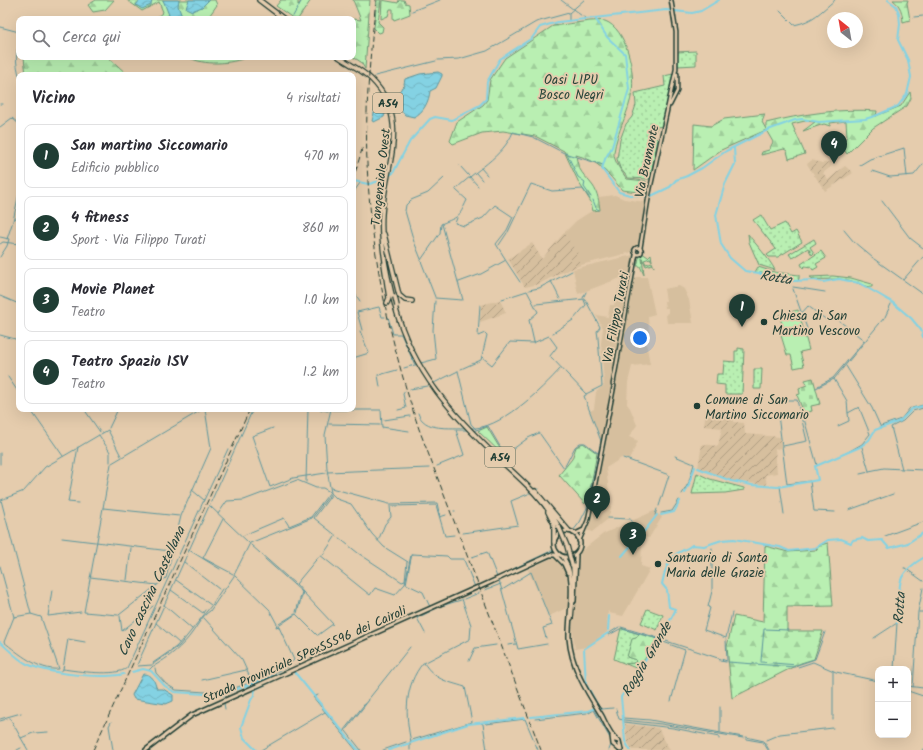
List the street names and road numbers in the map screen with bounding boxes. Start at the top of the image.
road number: A54 [373,93,403,113]
street label: Via Bramante [629,123,665,200]
street label: Tangenziale Ovest [366,126,397,227]
street label: Via Filippo Turati [597,269,636,365]
road number: A54 [485,447,515,467]
street label: Strada Provinciale SPexSS596 dei Cairoli [199,600,411,710]

